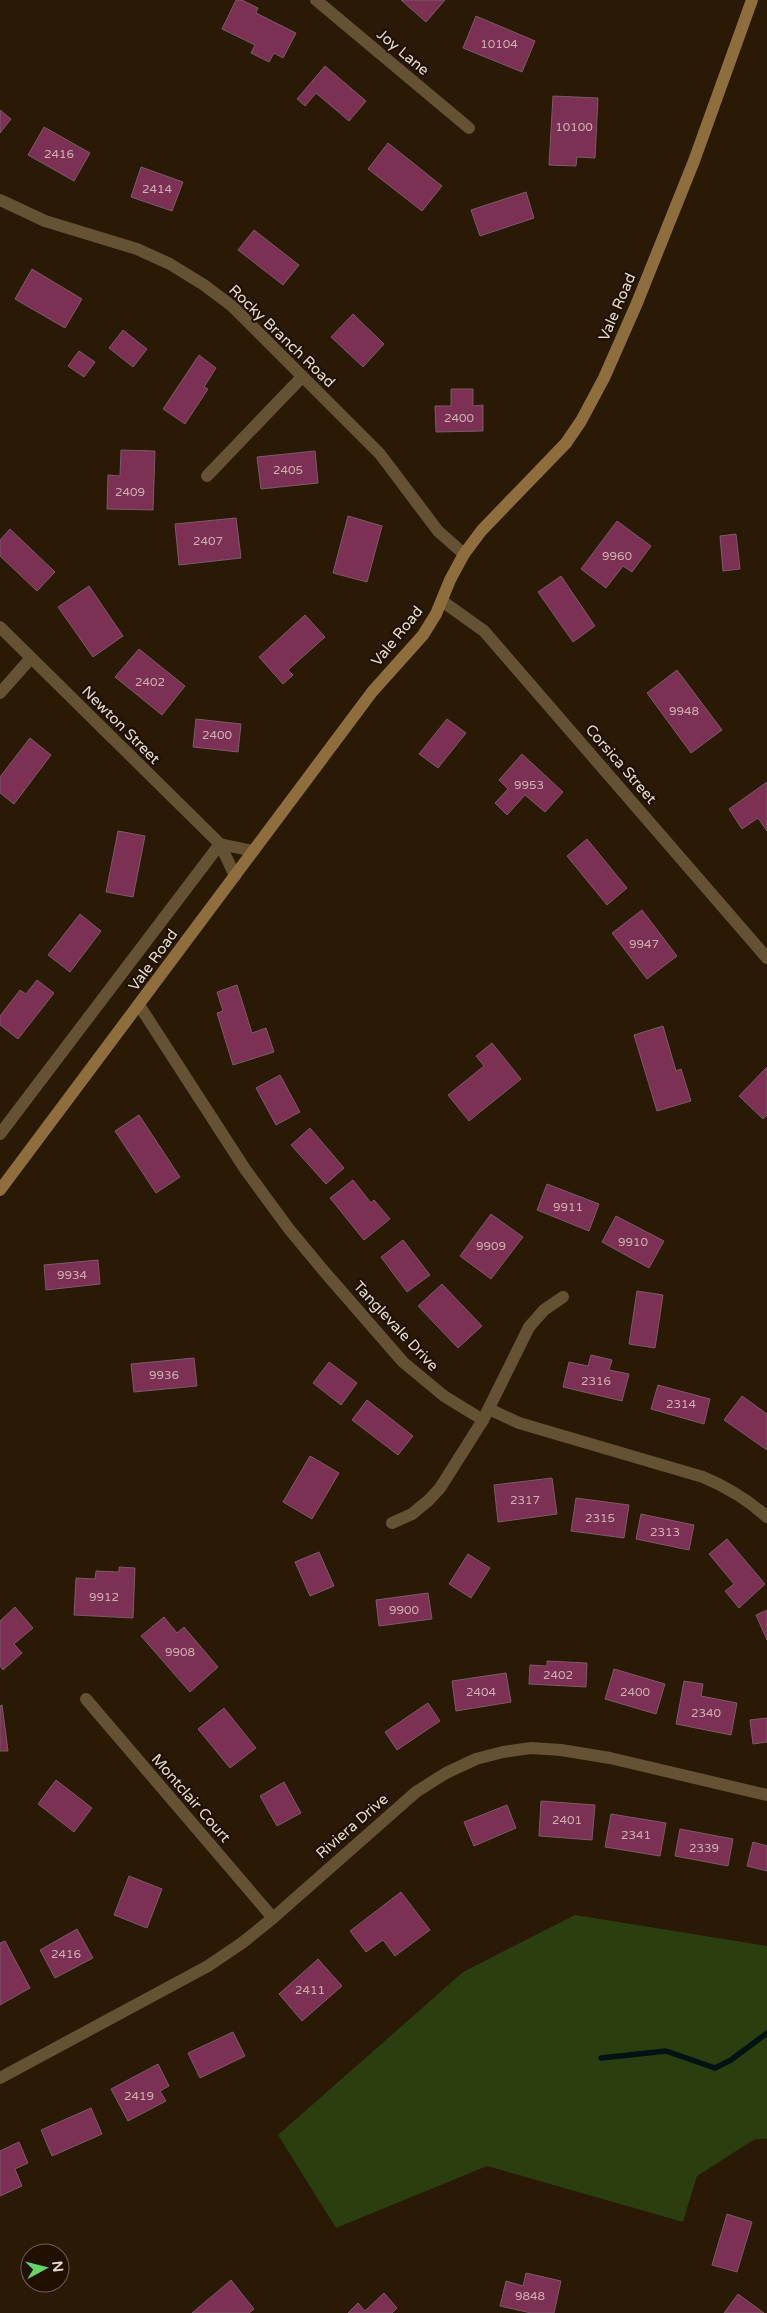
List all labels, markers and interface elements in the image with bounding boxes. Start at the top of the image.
street label: Joy Lane [373,25,433,79]
house number: 10104 [480,37,518,51]
house number: 10100 [555,120,593,134]
house number: 2416 [44,147,74,161]
house number: 2414 [142,182,173,196]
street label: Vale Road [595,270,639,344]
street label: Rocky Branch Road [225,281,339,391]
house number: 2400 [444,411,475,425]
house number: 2405 [273,463,303,477]
house number: 2409 [115,485,145,499]
house number: 2407 [193,534,223,548]
house number: 9960 [602,549,633,563]
street label: Vale Road [367,602,427,670]
house number: 2402 [135,675,165,689]
street label: Newton Street [78,682,164,768]
house number: 9948 [669,704,699,718]
street label: Corsica Street [582,721,661,808]
house number: 2400 [202,728,233,742]
house number: 9953 [514,778,544,792]
street label: Vale Road [125,926,181,994]
house number: 9947 [629,937,659,951]
house number: 9911 [553,1200,583,1214]
house number: 9910 [618,1235,649,1249]
house number: 9909 [476,1239,506,1253]
house number: 9934 [57,1268,88,1282]
street label: Tanglevale Drive [350,1277,442,1375]
house number: 9936 [149,1368,179,1382]
house number: 2316 [581,1374,611,1388]
house number: 2314 [666,1397,697,1411]
house number: 2317 [510,1493,540,1507]
house number: 2315 [585,1511,615,1525]
house number: 2313 [650,1525,680,1539]
house number: 9912 [89,1590,119,1604]
house number: 9900 [389,1603,420,1617]
house number: 9908 [165,1645,195,1659]
house number: 2402 [543,1668,573,1682]
house number: 2404 [466,1685,497,1699]
house number: 2400 [620,1685,651,1699]
house number: 2340 [691,1706,722,1720]
street label: Montclair Court [148,1750,235,1846]
street label: Riviera Drive [312,1790,392,1862]
house number: 2401 [552,1813,582,1827]
house number: 2341 [621,1828,651,1842]
house number: 2339 [689,1841,719,1855]
house number: 2416 [51,1947,81,1961]
house number: 2411 [295,1983,325,1997]
house number: 2419 [124,2089,154,2103]
north arrow [20,2243,70,2293]
text: N [48,2260,67,2273]
house number: 9848 [515,2289,545,2303]

